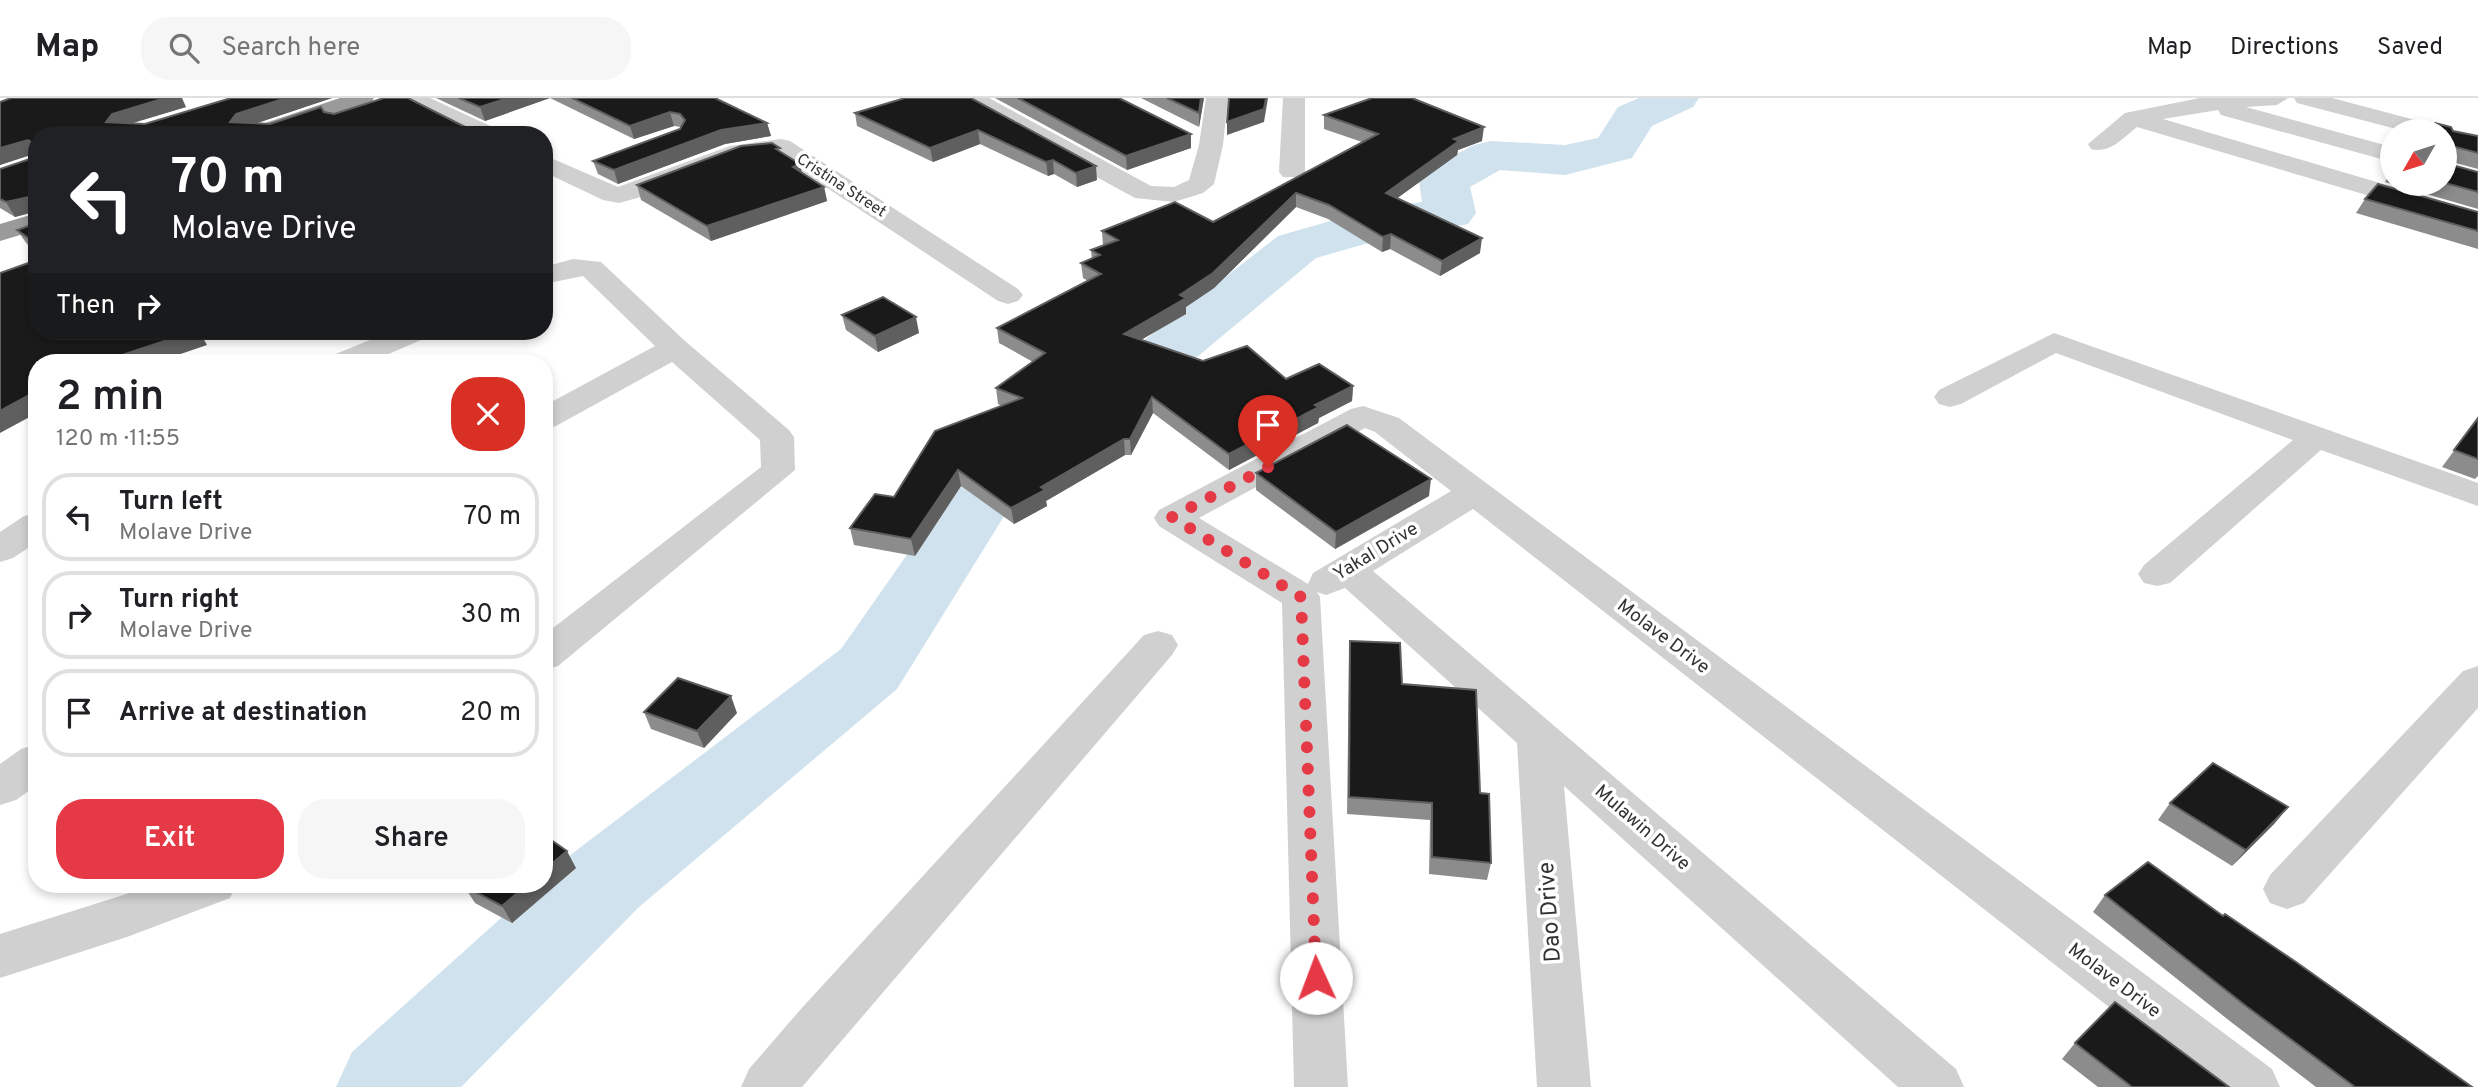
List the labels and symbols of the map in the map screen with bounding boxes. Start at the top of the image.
north arrow [2380,119,2457,196]
street label: Cristina Street [792,150,890,222]
pin [1238,395,1298,467]
street label: Yakal Drive [1329,517,1423,587]
street label: Molave Drive [1612,594,1714,680]
street label: Mulawin Drive [1589,780,1695,876]
street label: Dao Drive [1533,861,1569,963]
street label: Molave Drive [2063,938,2165,1024]
position arrow [1279,941,1353,1015]

